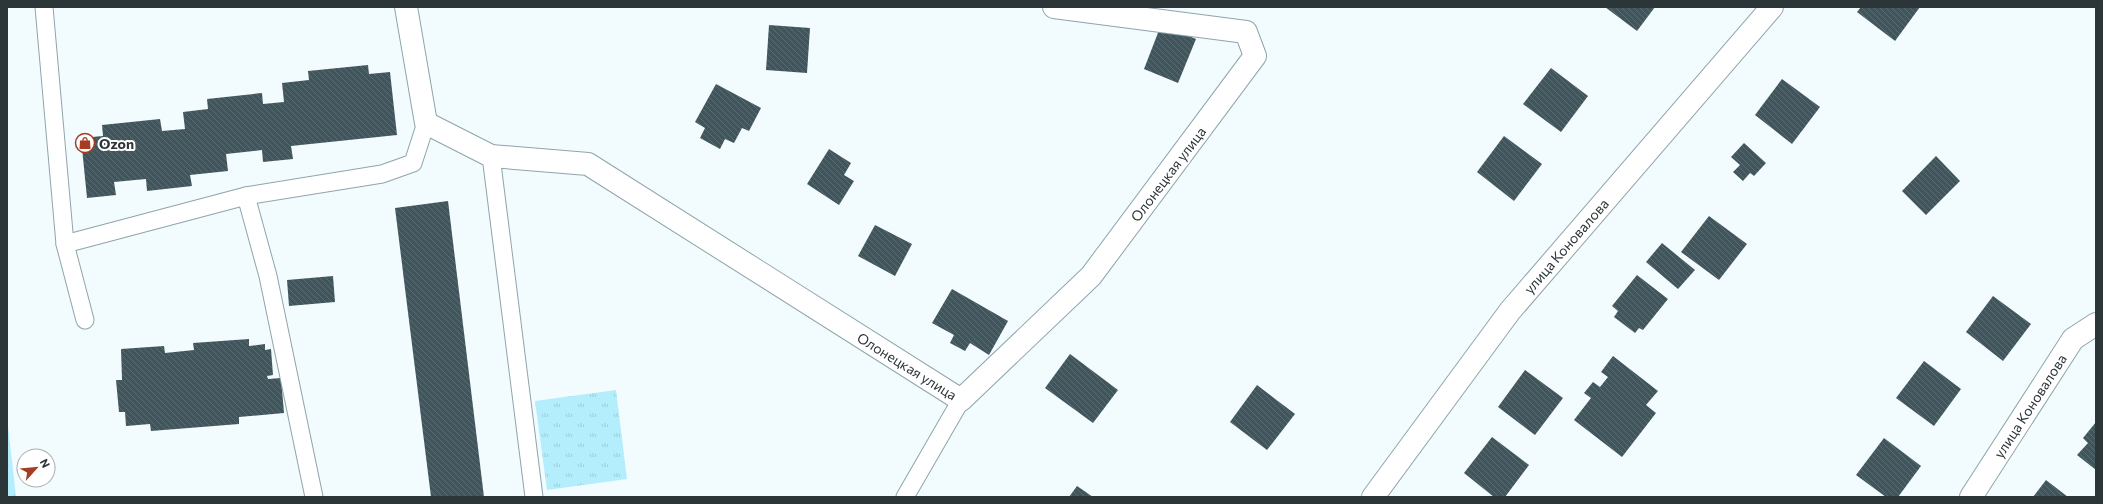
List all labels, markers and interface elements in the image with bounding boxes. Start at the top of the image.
street label: Олонецкая улица [1127,123,1209,225]
shop icon: Ozon [74,132,96,154]
place label: Ozon [99,135,134,152]
street label: улица Коновалова [1520,195,1612,297]
street label: Олонецкая улица [854,329,960,403]
street label: улица Коновалова [1990,351,2070,461]
north arrow [16,448,56,488]
text: N [38,457,53,470]

